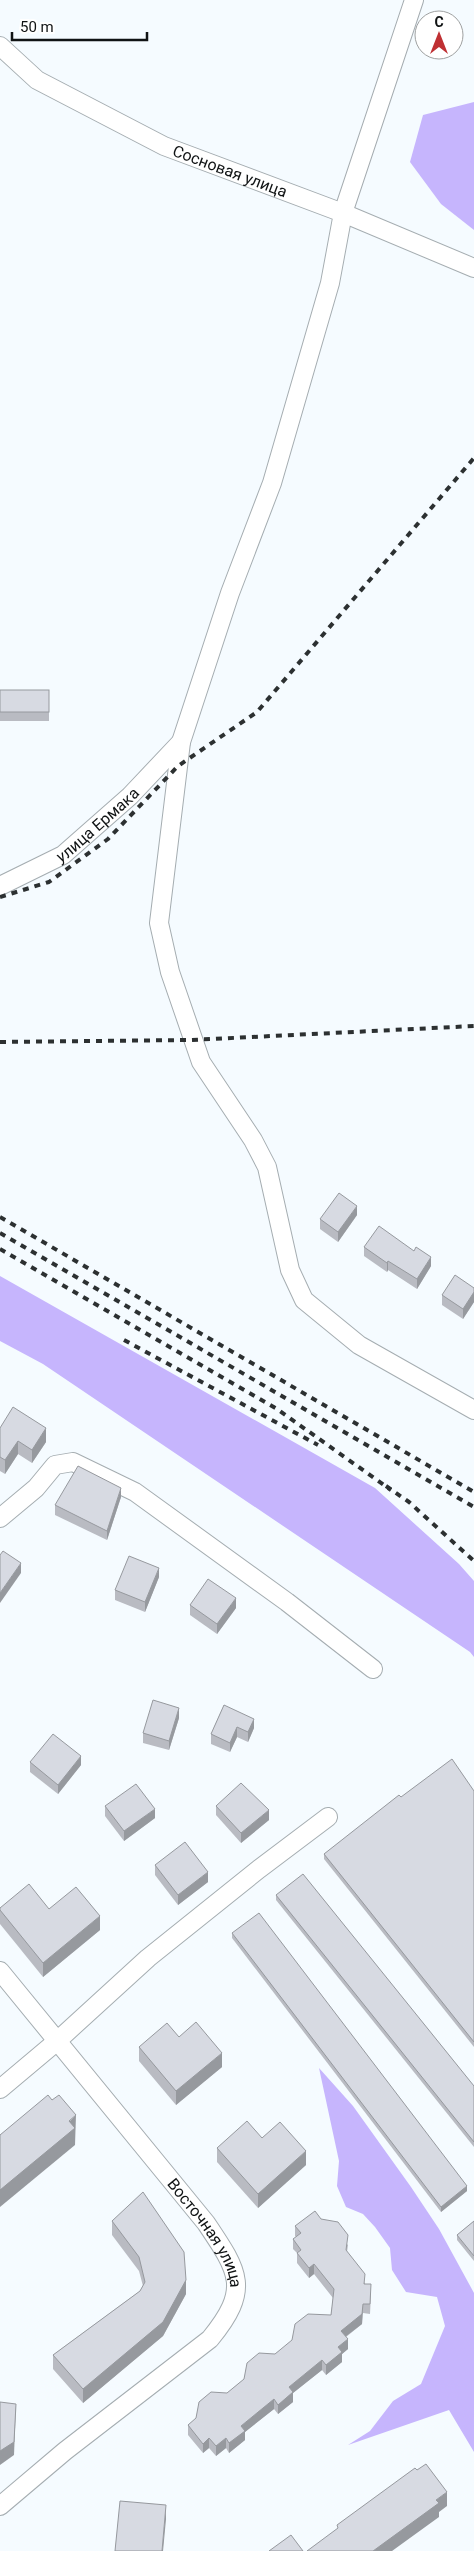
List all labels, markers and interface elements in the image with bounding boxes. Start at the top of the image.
scale bar [12,10,148,42]
north arrow [414,10,464,60]
text: С [434,14,444,30]
text: 50 m [20,18,54,36]
street label: Сосновая улица [170,141,290,201]
street label: улица Ермака [53,783,143,866]
street label: Восточная улица [164,2174,246,2288]

